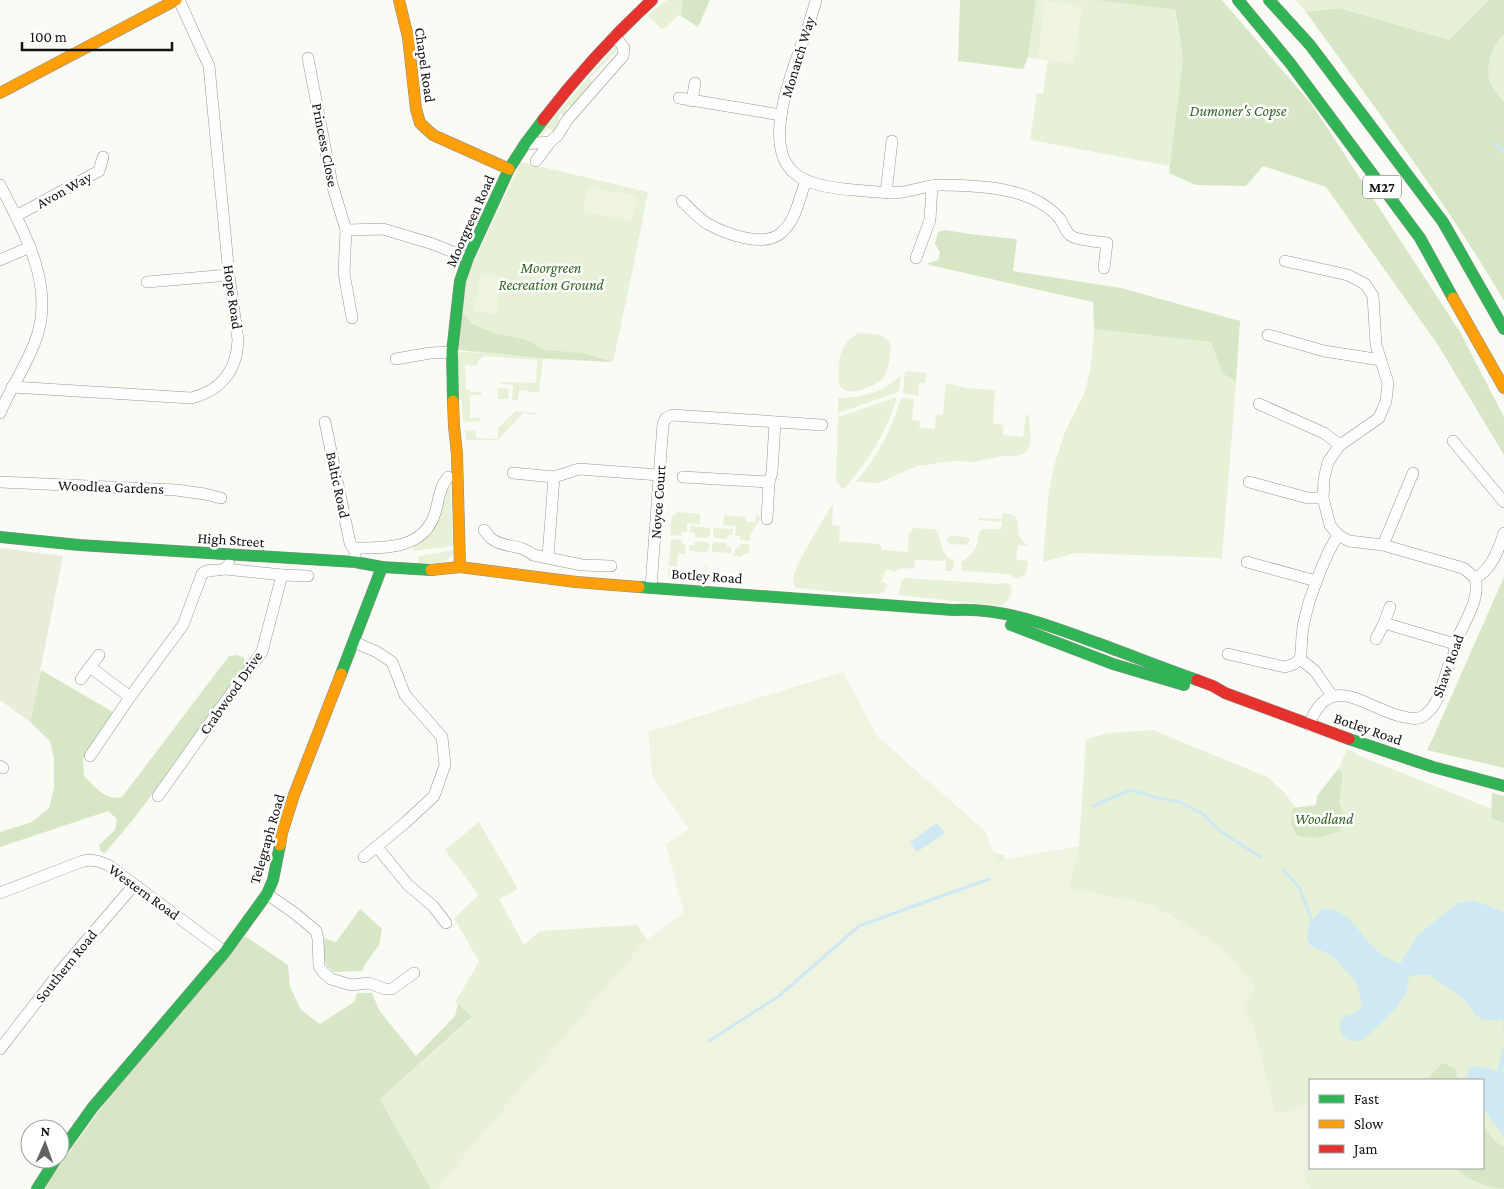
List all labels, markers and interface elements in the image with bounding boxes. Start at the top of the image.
street label: Monarch Way [778,15,819,100]
scale bar [22,20,172,52]
street label: Chapel Road [411,27,438,104]
text: 100 m [30,29,67,45]
street label: Princess Close [309,102,341,189]
park label: Dumoner's Copse [1190,103,1287,120]
street label: Avon Way [34,168,95,212]
street label: Moorgreen Road [443,172,498,270]
road number: M27 [1363,176,1401,198]
park label: Moorgreen Recreation Ground [498,260,604,293]
street label: Hope Road [220,264,245,331]
street label: Baltic Road [323,450,353,520]
street label: Noyce Court [647,464,670,540]
street label: Woodlea Gardens [58,477,164,497]
street label: High Street [197,530,266,551]
street label: Botley Road [671,566,743,587]
street label: Shaw Road [1429,632,1467,700]
street label: Crabwood Drive [196,648,266,738]
street label: Botley Road [1331,710,1404,749]
street label: Telegraph Road [246,792,289,886]
park label: Woodland [1295,811,1354,827]
street label: Western Road [105,861,183,923]
street label: Southern Road [32,926,100,1005]
legend [1309,1079,1484,1169]
text: Fast [1354,1091,1380,1107]
text: Slow [1354,1116,1384,1132]
north arrow [20,1119,70,1169]
text: N [40,1123,51,1139]
text: Jam [1352,1141,1377,1158]

